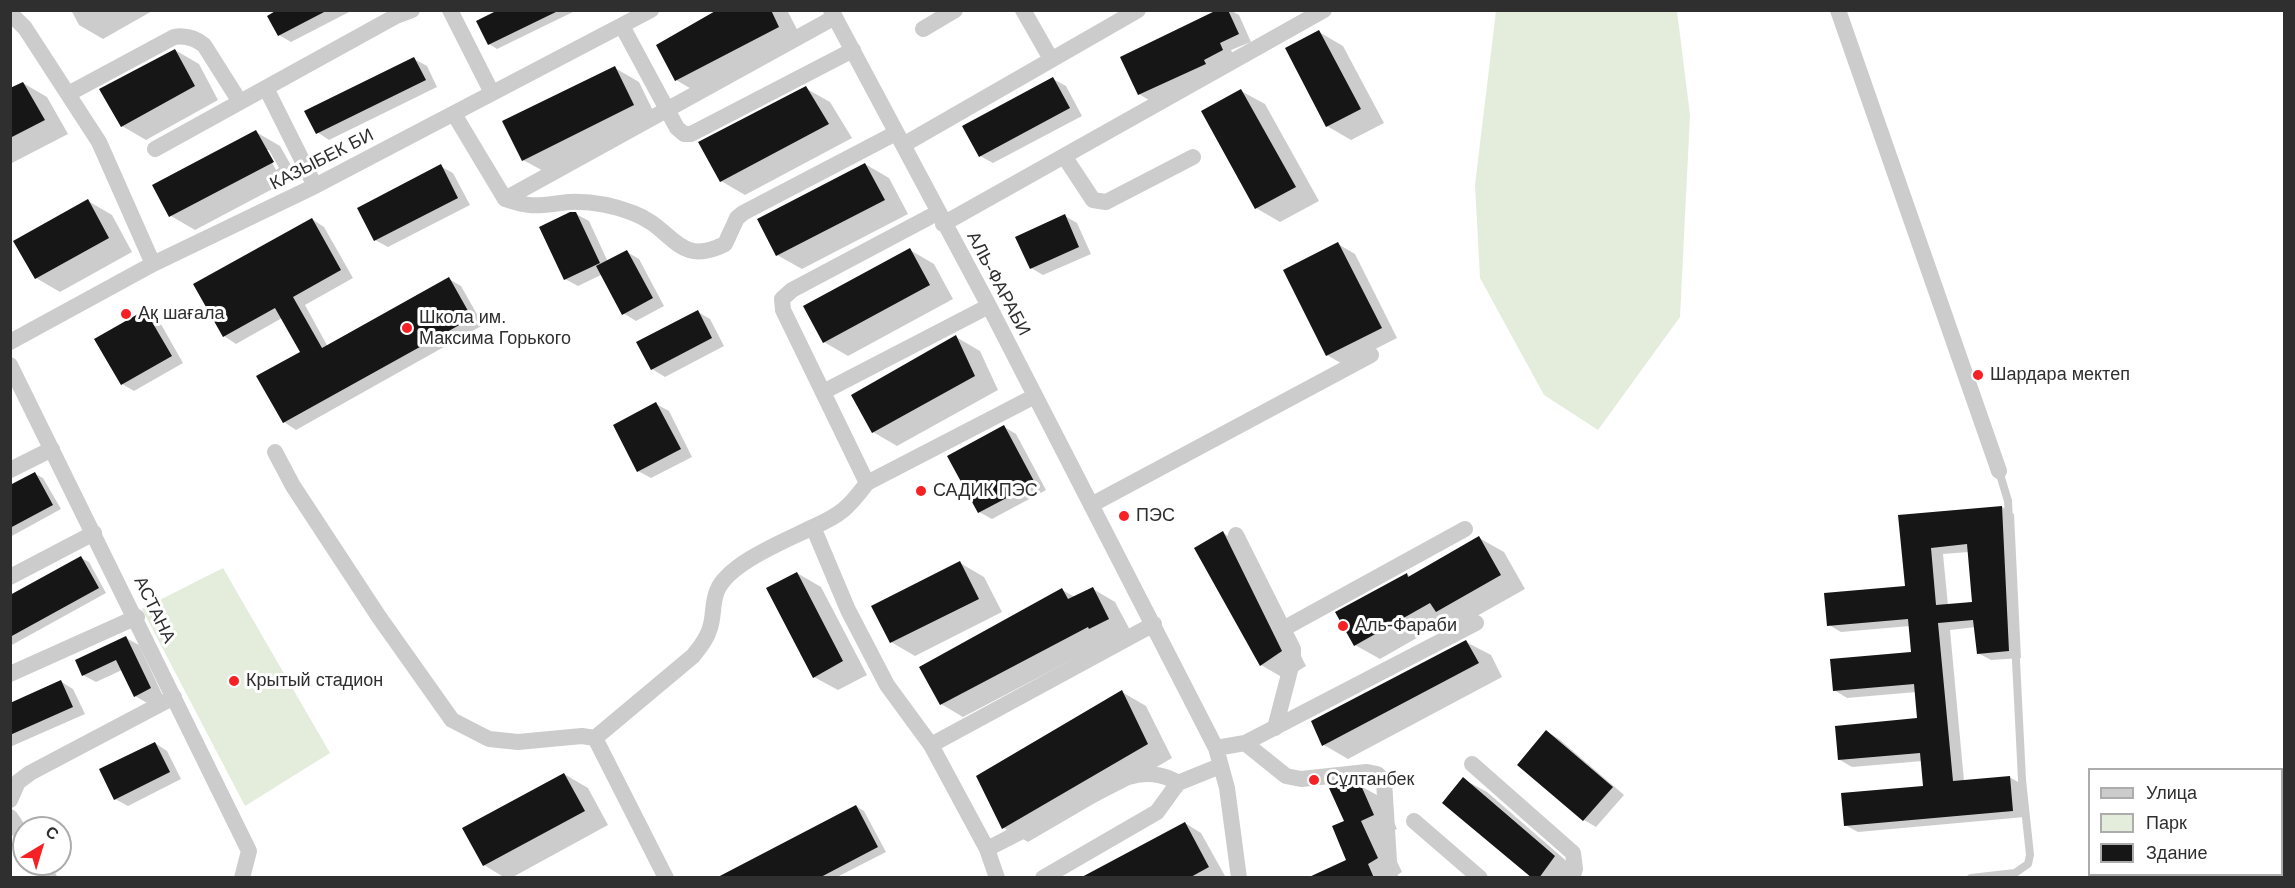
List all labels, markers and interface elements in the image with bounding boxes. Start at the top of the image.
street label: КАЗЫБЕК БИ [267,125,377,195]
street label: АЛЬ-ФАРАБИ [961,228,1035,340]
place label: Ақ шағала [138,303,224,325]
marker: Ақ шағала [119,307,133,321]
place label: Школа им. Максима Горького [419,307,571,350]
marker: Школа им. Максима Горького [400,321,414,335]
place label: Шардара мектеп [1990,364,2130,386]
marker: Шардара мектеп [1971,368,1985,382]
place label: САДИК ПЭС [933,480,1038,502]
marker: САДИК ПЭС [914,484,928,498]
place label: ПЭС [1136,505,1175,527]
marker: ПЭС [1117,509,1131,523]
street label: АСТАНА [129,573,179,647]
place label: Аль-Фараби [1355,615,1457,637]
marker: Аль-Фараби [1336,619,1350,633]
place label: Крытый стадион [246,670,383,692]
marker: Крытый стадион [227,674,241,688]
legend [2088,768,2283,876]
place label: Сұлтанбек [1326,769,1414,791]
marker: Сұлтанбек [1307,773,1321,787]
text: Улица [2146,783,2197,803]
text: Парк [2146,813,2187,833]
north arrow [12,816,72,876]
text: С [42,823,62,843]
text: Здание [2146,843,2207,863]

